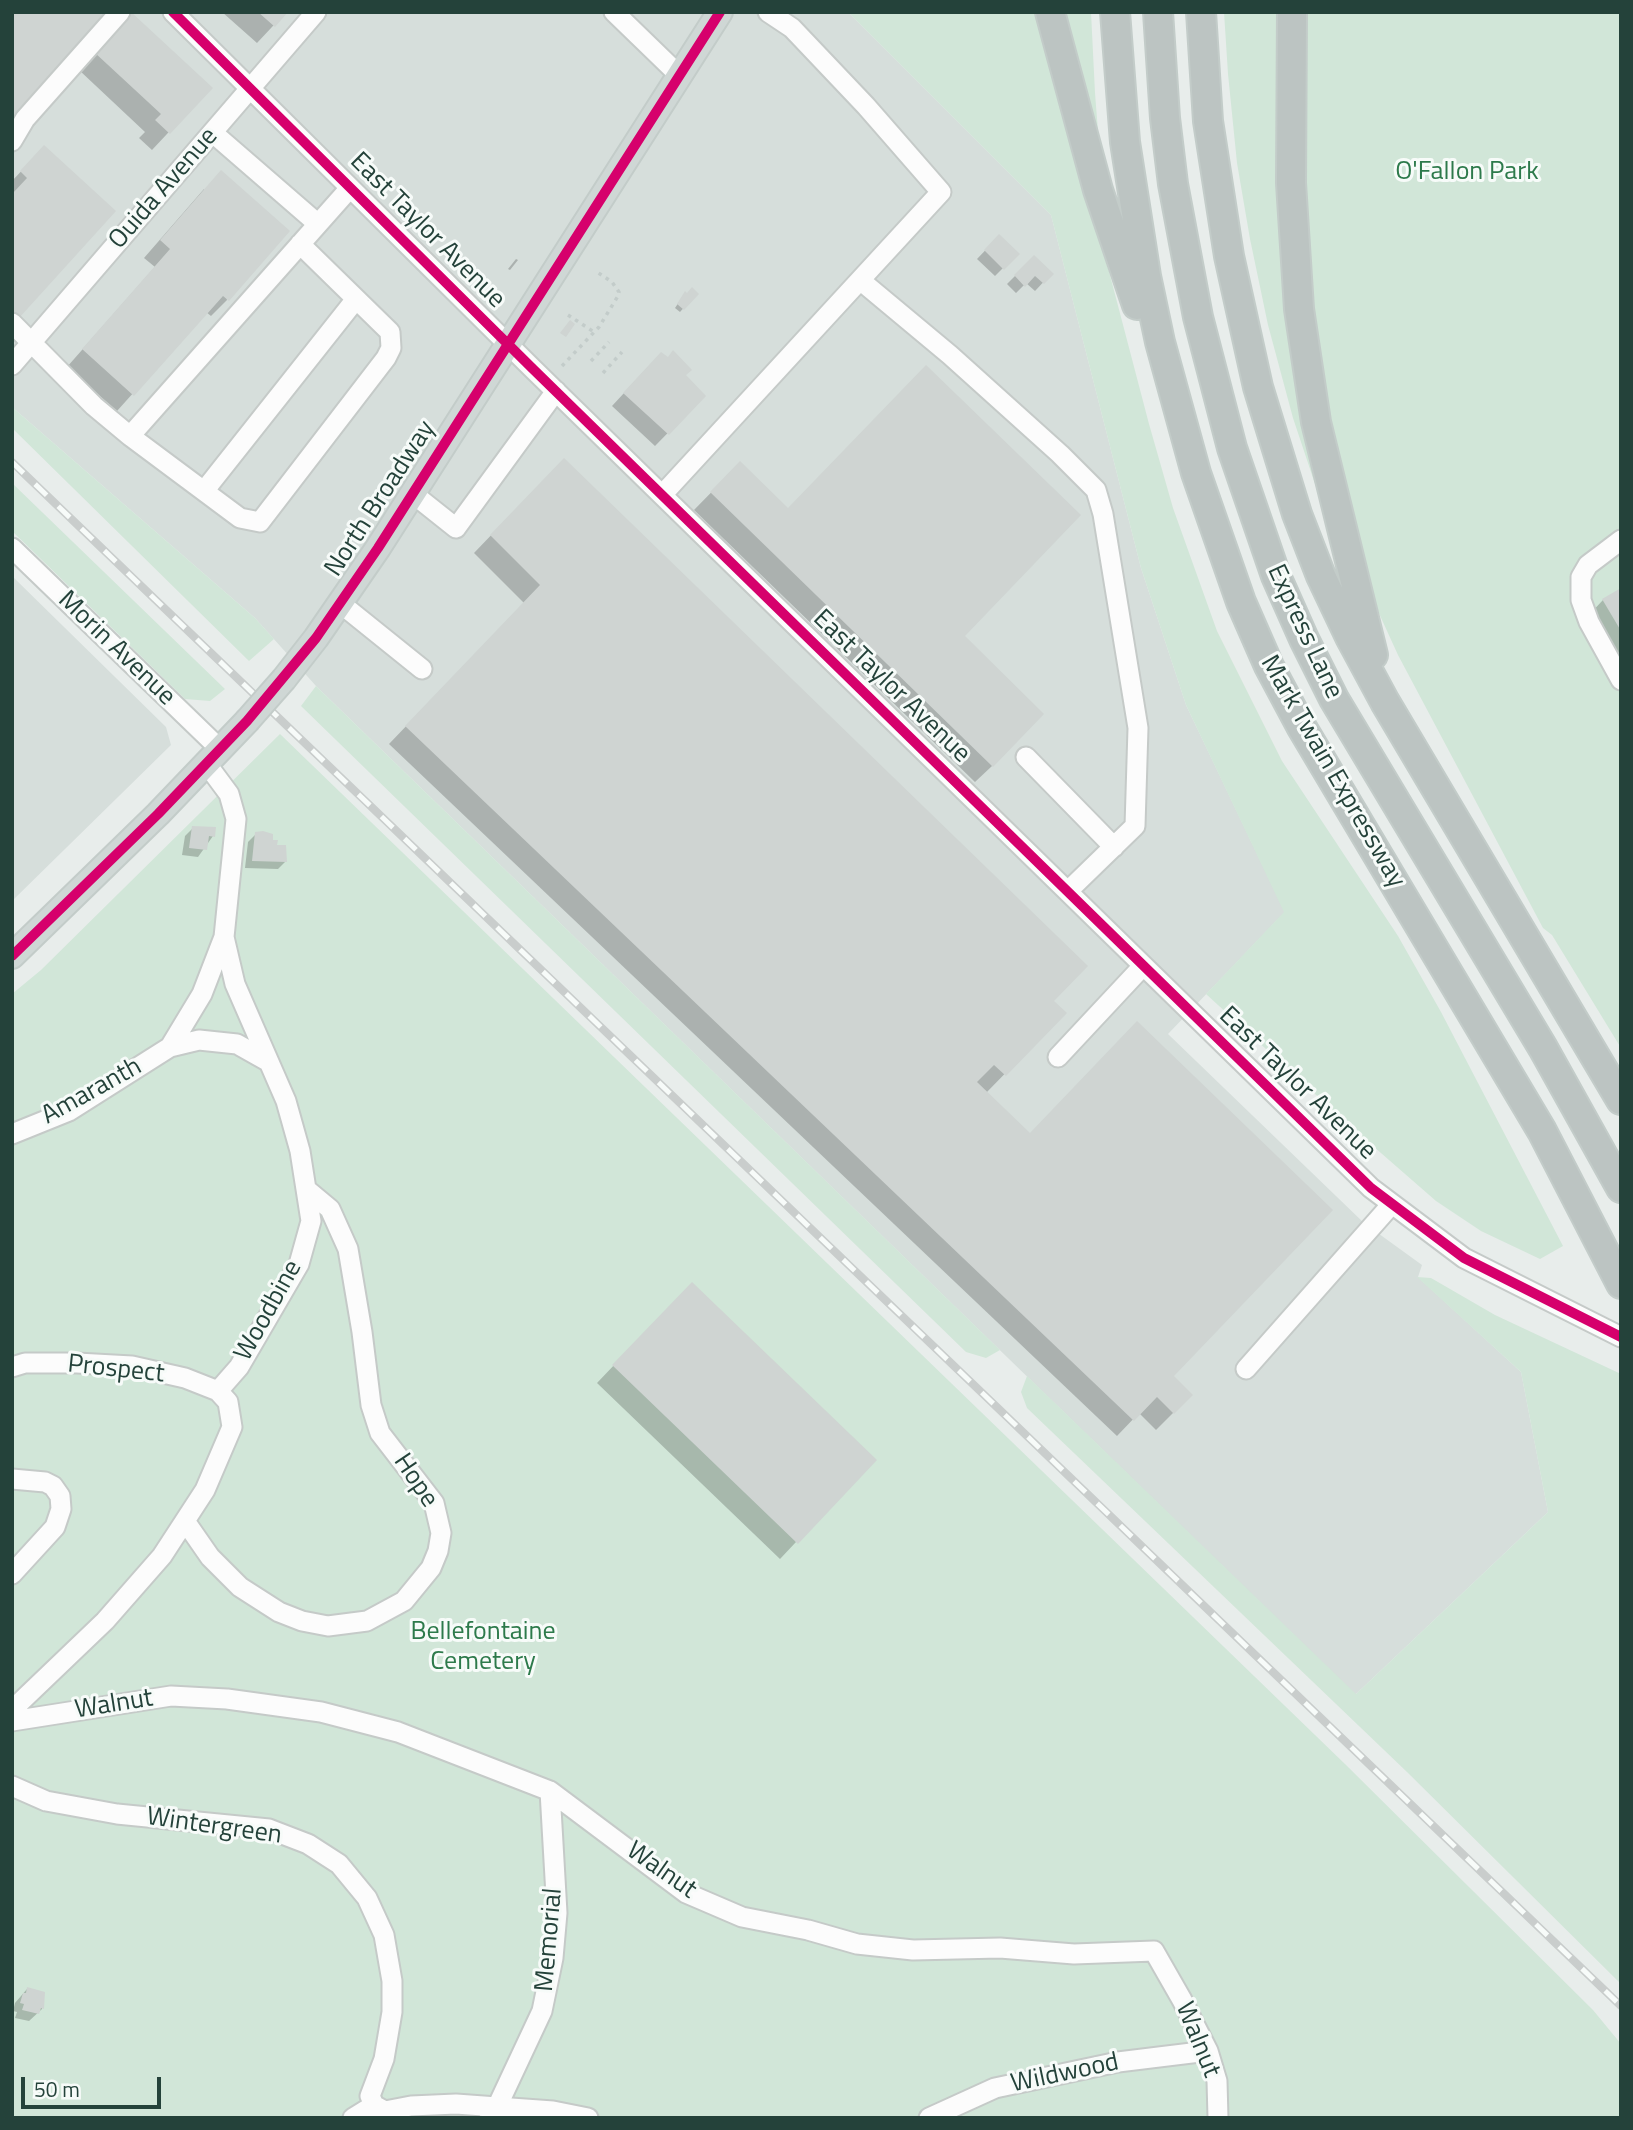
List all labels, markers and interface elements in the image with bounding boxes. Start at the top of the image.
street label: Ouida Avenue [103,122,225,256]
street label: East Taylor Avenue [343,147,511,315]
park label: O'Fallon Park [1395,157,1539,189]
street label: North Broadway [319,415,443,583]
street label: Express Lane [1259,560,1349,704]
street label: Morin Avenue [51,585,181,713]
street label: East Taylor Avenue [806,604,976,770]
street label: Mark Twain Expressway [1253,650,1411,894]
street label: East Taylor Avenue [1212,1001,1382,1167]
street label: Amaranth [37,1052,147,1132]
street label: Woodbine [229,1255,309,1367]
street label: Prospect [66,1349,166,1391]
street label: Hope [386,1448,444,1514]
park label: Bellefontaine Cemetery [410,1617,556,1678]
street label: Walnut [73,1683,155,1727]
street label: Wintergreen [144,1802,284,1852]
street label: Walnut [620,1836,702,1906]
street label: Memorial [530,1887,570,1993]
street label: Walnut [1168,1998,1226,2082]
street label: Wildwood [1008,2047,1122,2101]
scale bar [24,2064,164,2108]
text: 50 m [34,2073,80,2105]

